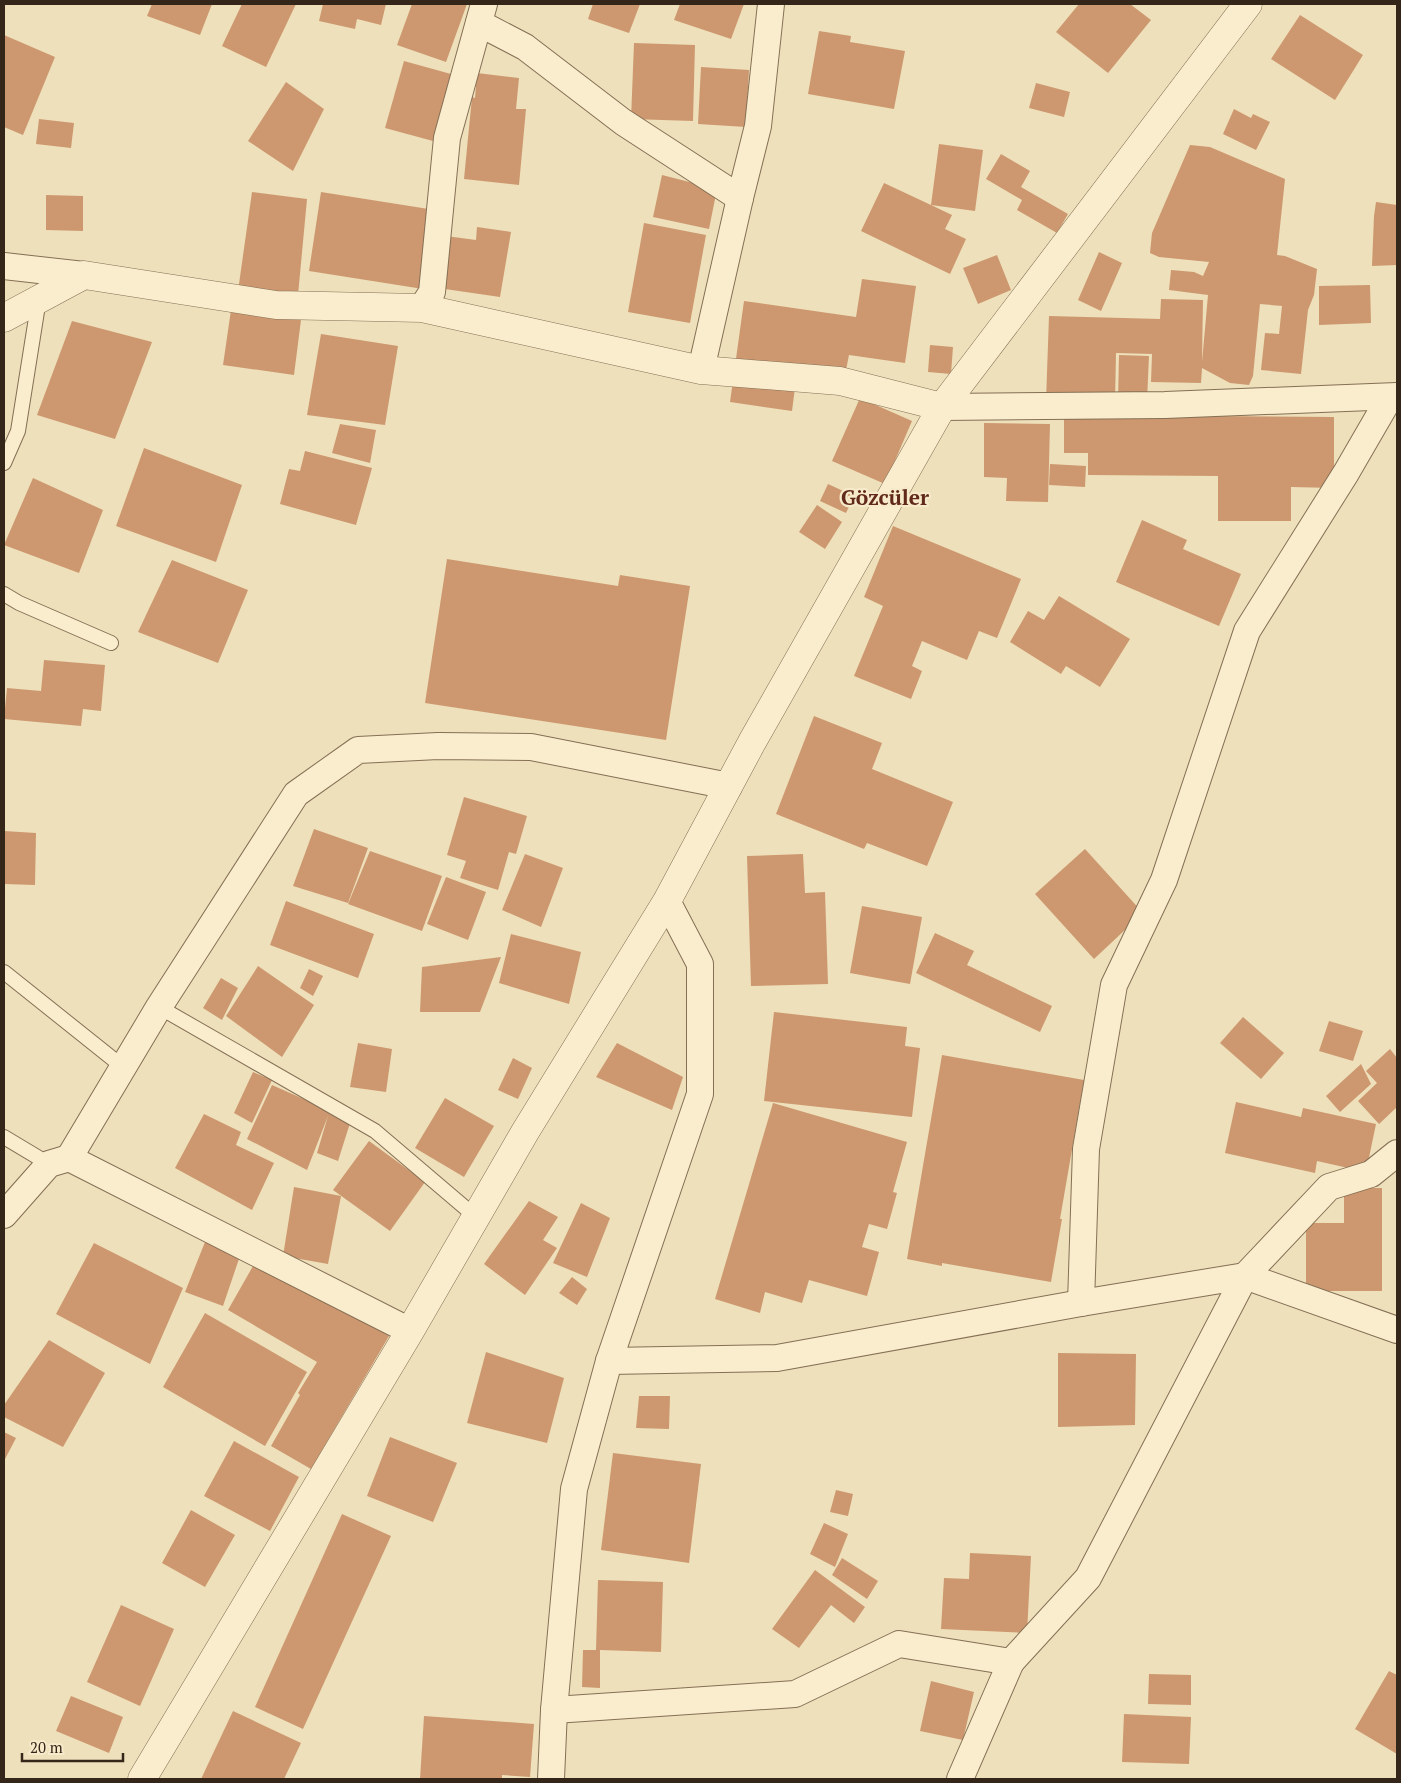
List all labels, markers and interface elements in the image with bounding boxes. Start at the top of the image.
district label: Gözcüler [841,483,929,511]
scale bar [22,1730,124,1762]
text: 20 m [30,1737,63,1757]

